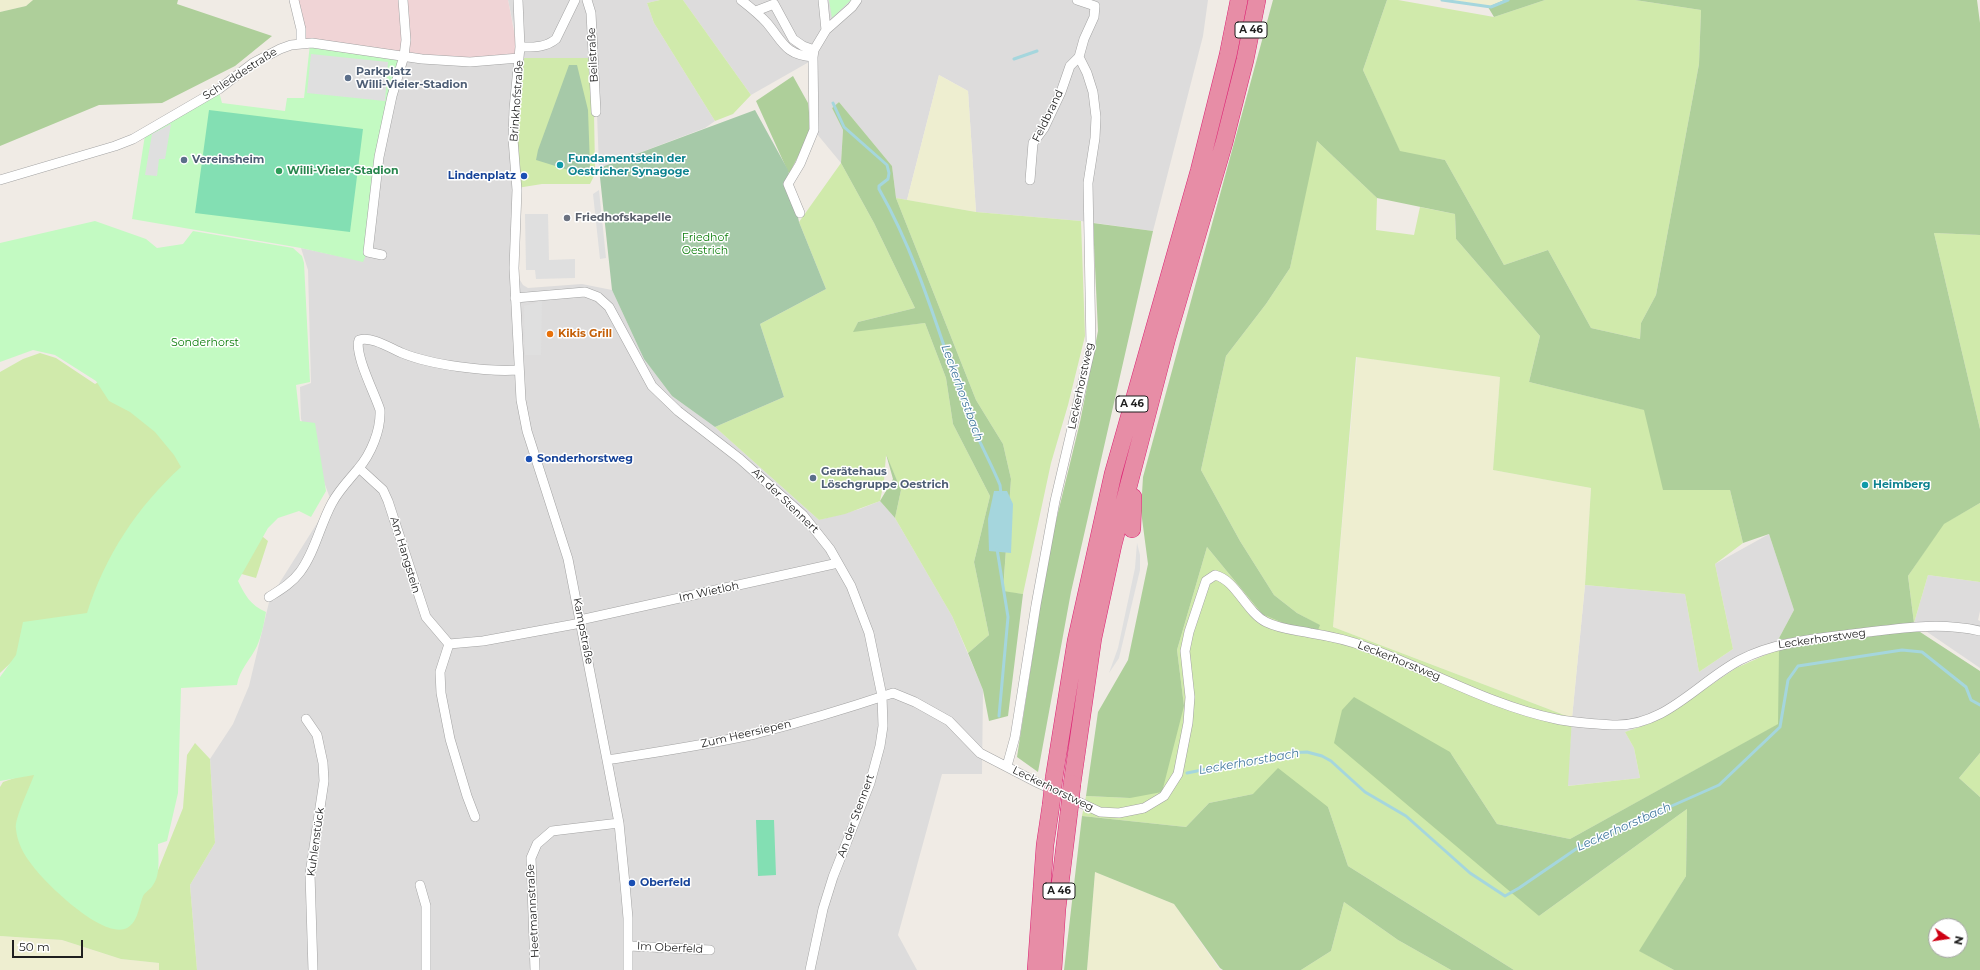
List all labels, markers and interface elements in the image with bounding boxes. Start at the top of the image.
road number: A 46 [1235,22,1267,38]
street label: Beilstraße [585,27,601,83]
street label: Schleddestraße [200,45,280,103]
street label: Brinkhofstraße [508,60,526,142]
place label: Parkplatz Willi-Vieler-Stadion [356,65,467,91]
marker: Parkplatz Willi-Vieler-Stadion [343,73,353,83]
street label: Feldbrand [1030,88,1066,144]
place label: Fundamentstein der Oestricher Synagoge [568,152,689,178]
place label: Vereinsheim [192,153,264,167]
marker: Vereinsheim [179,155,189,165]
marker: Fundamentstein der Oestricher Synagoge [555,160,565,170]
place label: Willi-Vieler-Stadion [287,164,398,178]
marker: Willi-Vieler-Stadion [274,166,284,176]
place label: Lindenplatz [448,169,516,183]
marker: Lindenplatz [519,171,529,181]
place label: Friedhofskapelle [575,211,671,225]
marker: Friedhofskapelle [562,213,572,223]
park label: Friedhof Oestrich [682,231,728,257]
place label: Kikis Grill [558,327,612,341]
marker: Kikis Grill [545,329,555,339]
park label: Sonderhorst [171,336,239,350]
street label: Leckerhorstweg [1065,341,1097,431]
water label: Leckerhorstbach [938,343,986,443]
road number: A 46 [1116,396,1148,412]
place label: Sonderhorstweg [537,452,633,466]
marker: Sonderhorstweg [524,454,534,464]
place label: Gerätehaus Löschgruppe Oestrich [821,465,949,491]
street label: An der Stennert [749,466,821,536]
marker: Gerätehaus Löschgruppe Oestrich [808,473,818,483]
place label: Heimberg [1873,478,1931,492]
marker: Heimberg [1860,480,1870,490]
street label: Am Hangstein [387,515,423,595]
street label: Im Wietloh [678,579,740,605]
street label: Kampstraße [570,597,596,665]
street label: Leckerhorstweg [1777,626,1867,652]
street label: Leckerhorstweg [1355,638,1443,684]
street label: Zum Heersiepen [700,717,792,751]
water label: Leckerhorstbach [1198,746,1300,778]
street label: Leckerhorstweg [1010,764,1096,814]
street label: An der Stennert [835,772,877,860]
water label: Leckerhorstbach [1575,800,1673,854]
street label: Kuhlenstück [305,807,327,877]
street label: Heetmannstraße [524,864,542,958]
place label: Oberfeld [640,876,691,890]
marker: Oberfeld [627,878,637,888]
road number: A 46 [1043,883,1075,899]
north arrow [1928,918,1968,958]
scale bar [14,932,85,958]
text: N [1951,935,1967,946]
text: 50 m [19,939,50,954]
street label: Im Oberfeld [637,940,703,956]

